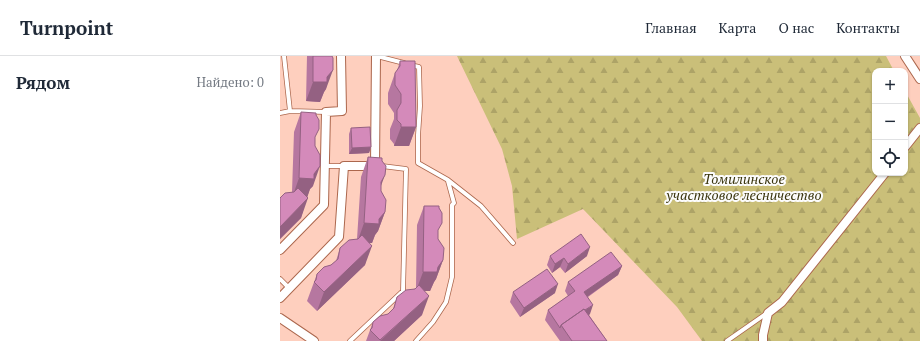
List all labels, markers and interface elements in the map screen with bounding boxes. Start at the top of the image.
text: Turnpoint [20,15,113,40]
text: Главная [645,18,697,37]
text: Карта [719,18,756,37]
text: О нас [778,18,814,37]
text: Контакты [836,18,900,37]
map controls [872,68,908,176]
button: + [872,68,908,104]
text: Рядом [16,71,70,94]
text: Найдено: 0 [197,73,264,91]
button: − [872,104,908,140]
button: locate [872,140,908,176]
park label: Томилинское участковое лесничество [665,169,822,204]

